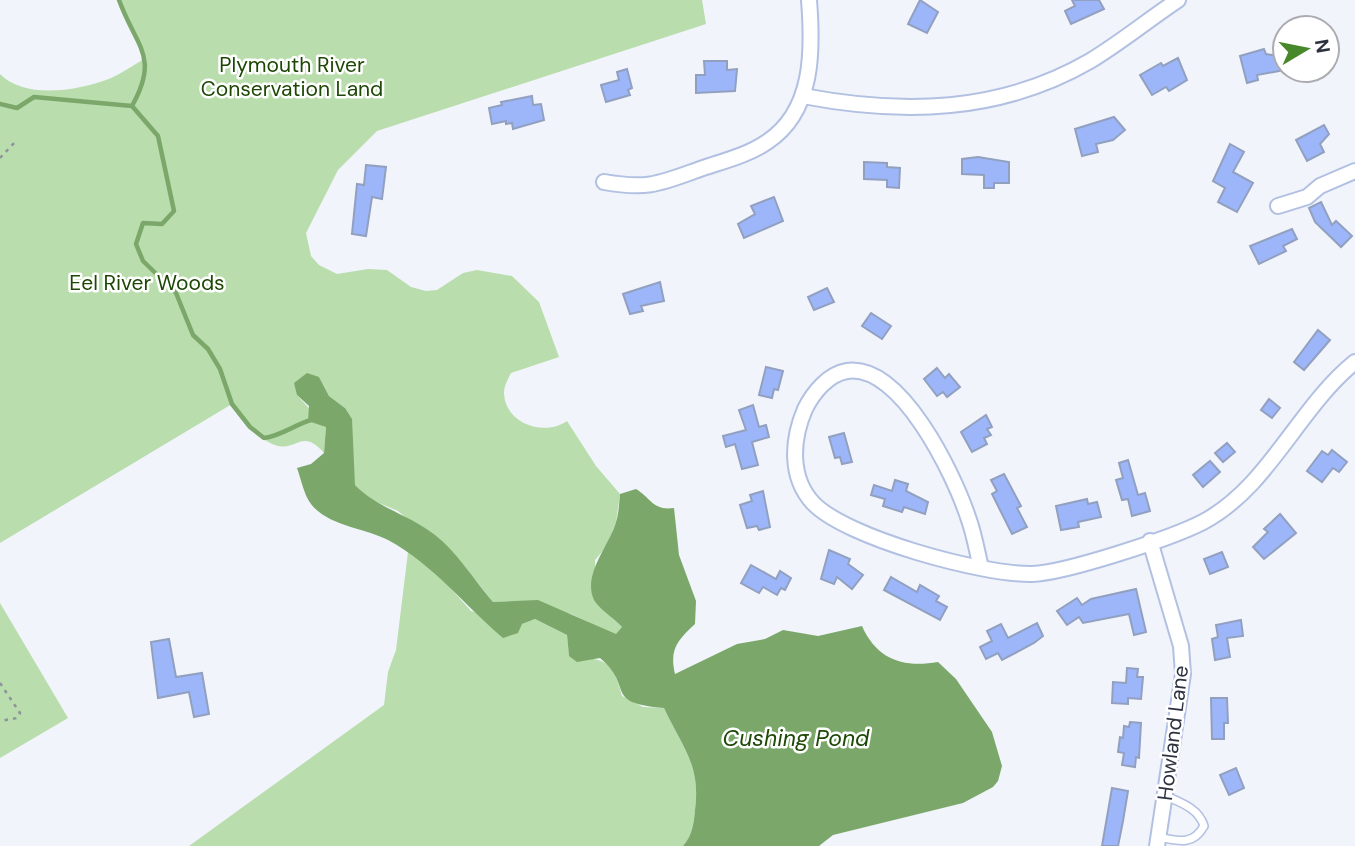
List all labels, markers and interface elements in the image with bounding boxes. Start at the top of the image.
north arrow [1271,14,1341,84]
text: N [1309,37,1336,55]
park label: Plymouth River Conservation Land [201,51,383,103]
park label: Eel River Woods [69,269,225,297]
street label: Howland Lane [1151,664,1195,802]
water label: Cushing Pond [723,723,870,753]

